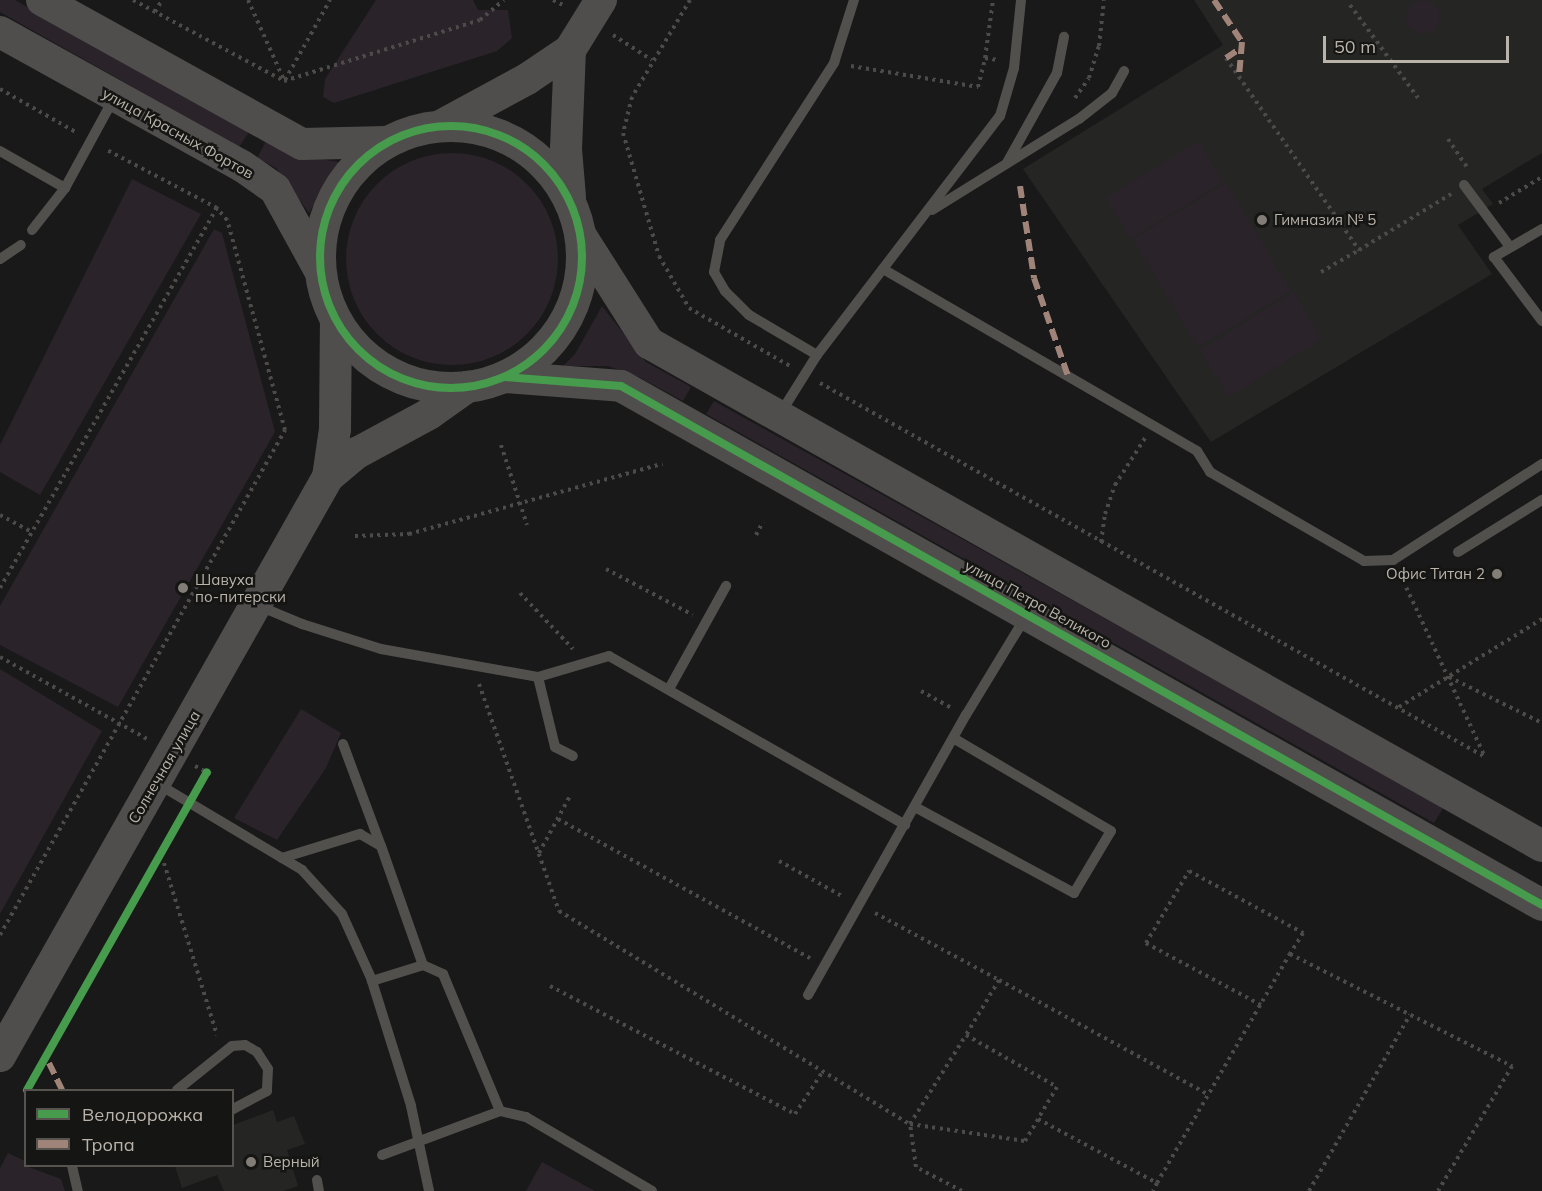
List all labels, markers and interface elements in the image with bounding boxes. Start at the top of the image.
scale bar [1326,24,1512,62]
text: 50 m [1334,35,1376,58]
street label: улица Красных Фортов [99,84,257,182]
place label: Гимназия № 5 [1274,211,1376,229]
marker: Гимназия № 5 [1255,213,1269,227]
street label: улица Петра Великого [962,556,1114,652]
place label: Офис Титан 2 [1386,565,1485,583]
marker: Офис Титан 2 [1490,567,1504,581]
place label: Шавуха по-питерски [195,570,286,605]
marker: Шавуха по-питерски [176,581,190,595]
street label: Солнечная улица [124,707,204,827]
legend [24,1089,234,1167]
text: Велодорожка [82,1103,203,1126]
text: Тропа [82,1133,135,1156]
place label: Верный [263,1153,320,1171]
marker: Верный [244,1155,258,1169]

